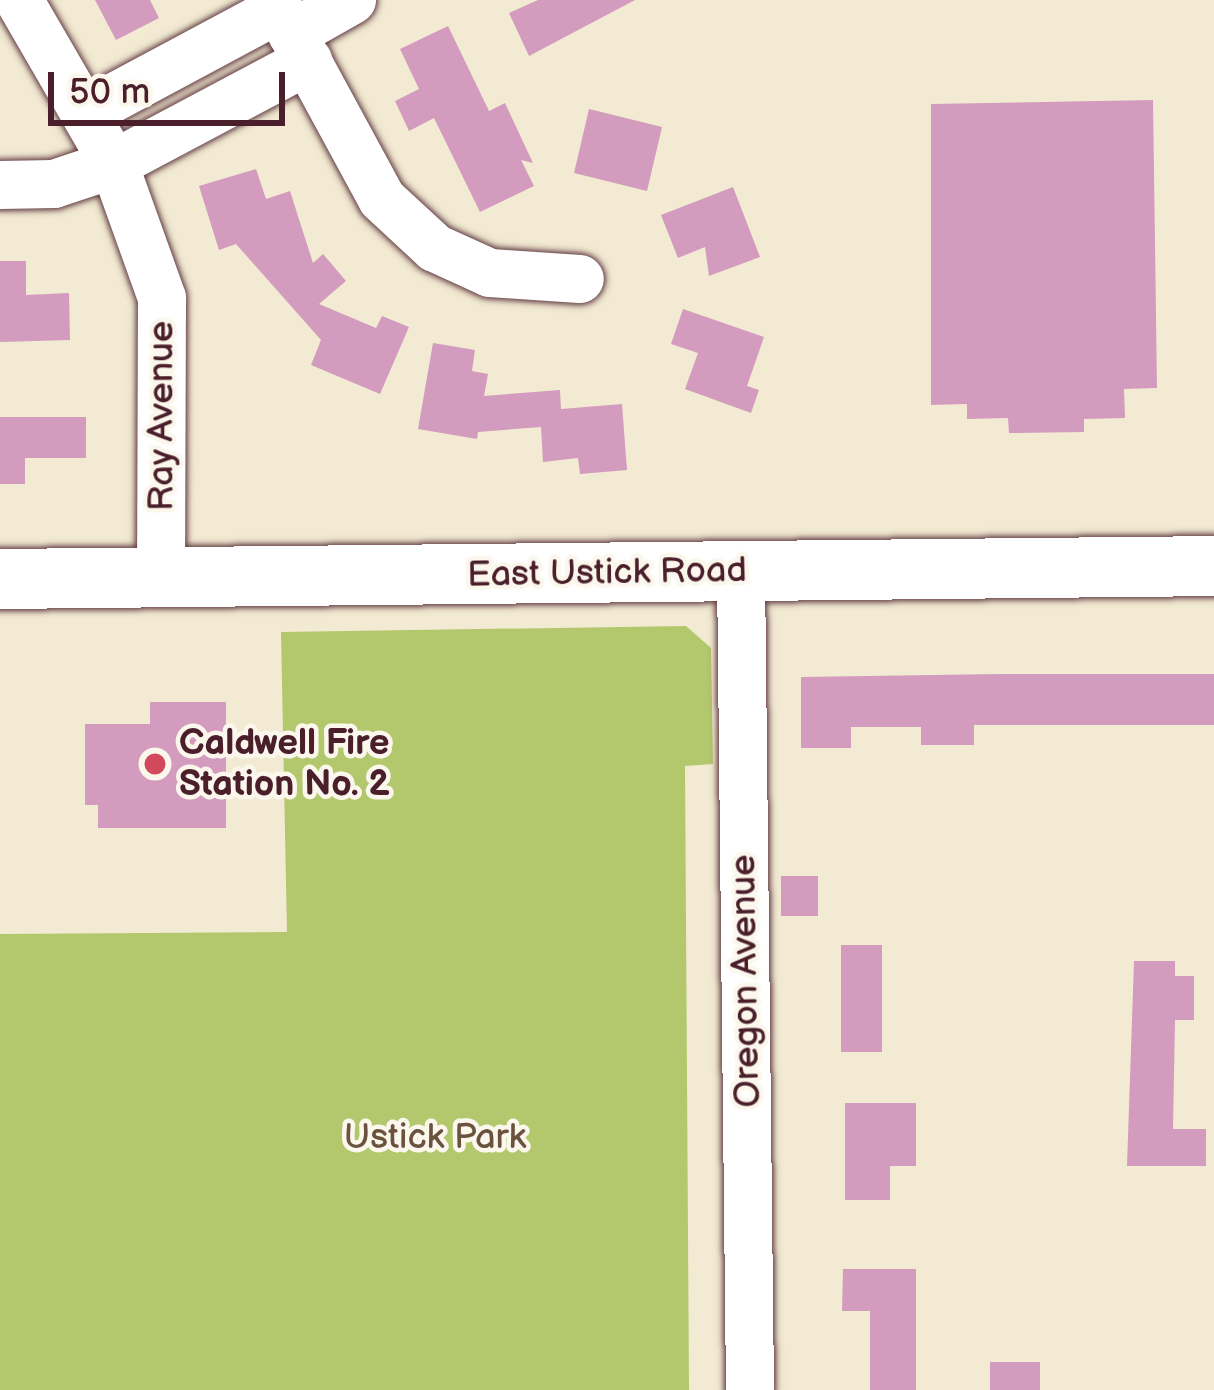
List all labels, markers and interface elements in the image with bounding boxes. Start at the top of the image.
scale bar [54,48,291,122]
text: 50 m [69,71,150,114]
street label: Ray Avenue [140,320,184,512]
street label: East Ustick Road [467,549,747,597]
place label: Caldwell Fire Station No. 2 [179,721,390,806]
marker: Caldwell Fire Station No. 2 [142,751,168,777]
street label: Oregon Avenue [722,854,770,1108]
park label: Ustick Park [344,1116,526,1160]

